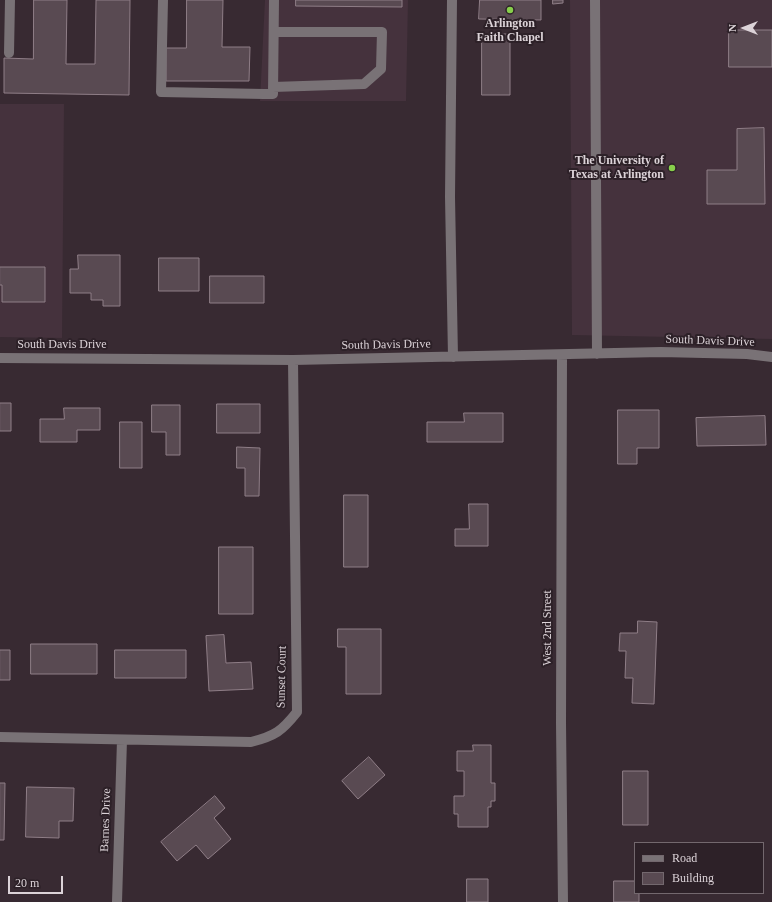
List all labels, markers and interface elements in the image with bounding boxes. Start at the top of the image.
marker: Arlington Faith Chapel [505,5,515,15]
north arrow [724,8,764,48]
place label: Arlington Faith Chapel [476,17,544,45]
text: N [726,24,738,32]
place label: The University of Texas at Arlington [569,154,664,182]
marker: The University of Texas at Arlington [667,163,677,173]
street label: South Davis Drive [665,332,755,350]
street label: South Davis Drive [341,337,431,353]
street label: South Davis Drive [17,338,107,352]
street label: West 2nd Street [541,590,555,666]
street label: Sunset Court [274,646,290,708]
street label: Barnes Drive [98,788,114,852]
legend [634,842,764,894]
text: Road [672,851,697,865]
scale bar [10,868,65,894]
text: Building [672,871,714,885]
text: 20 m [15,876,39,890]

